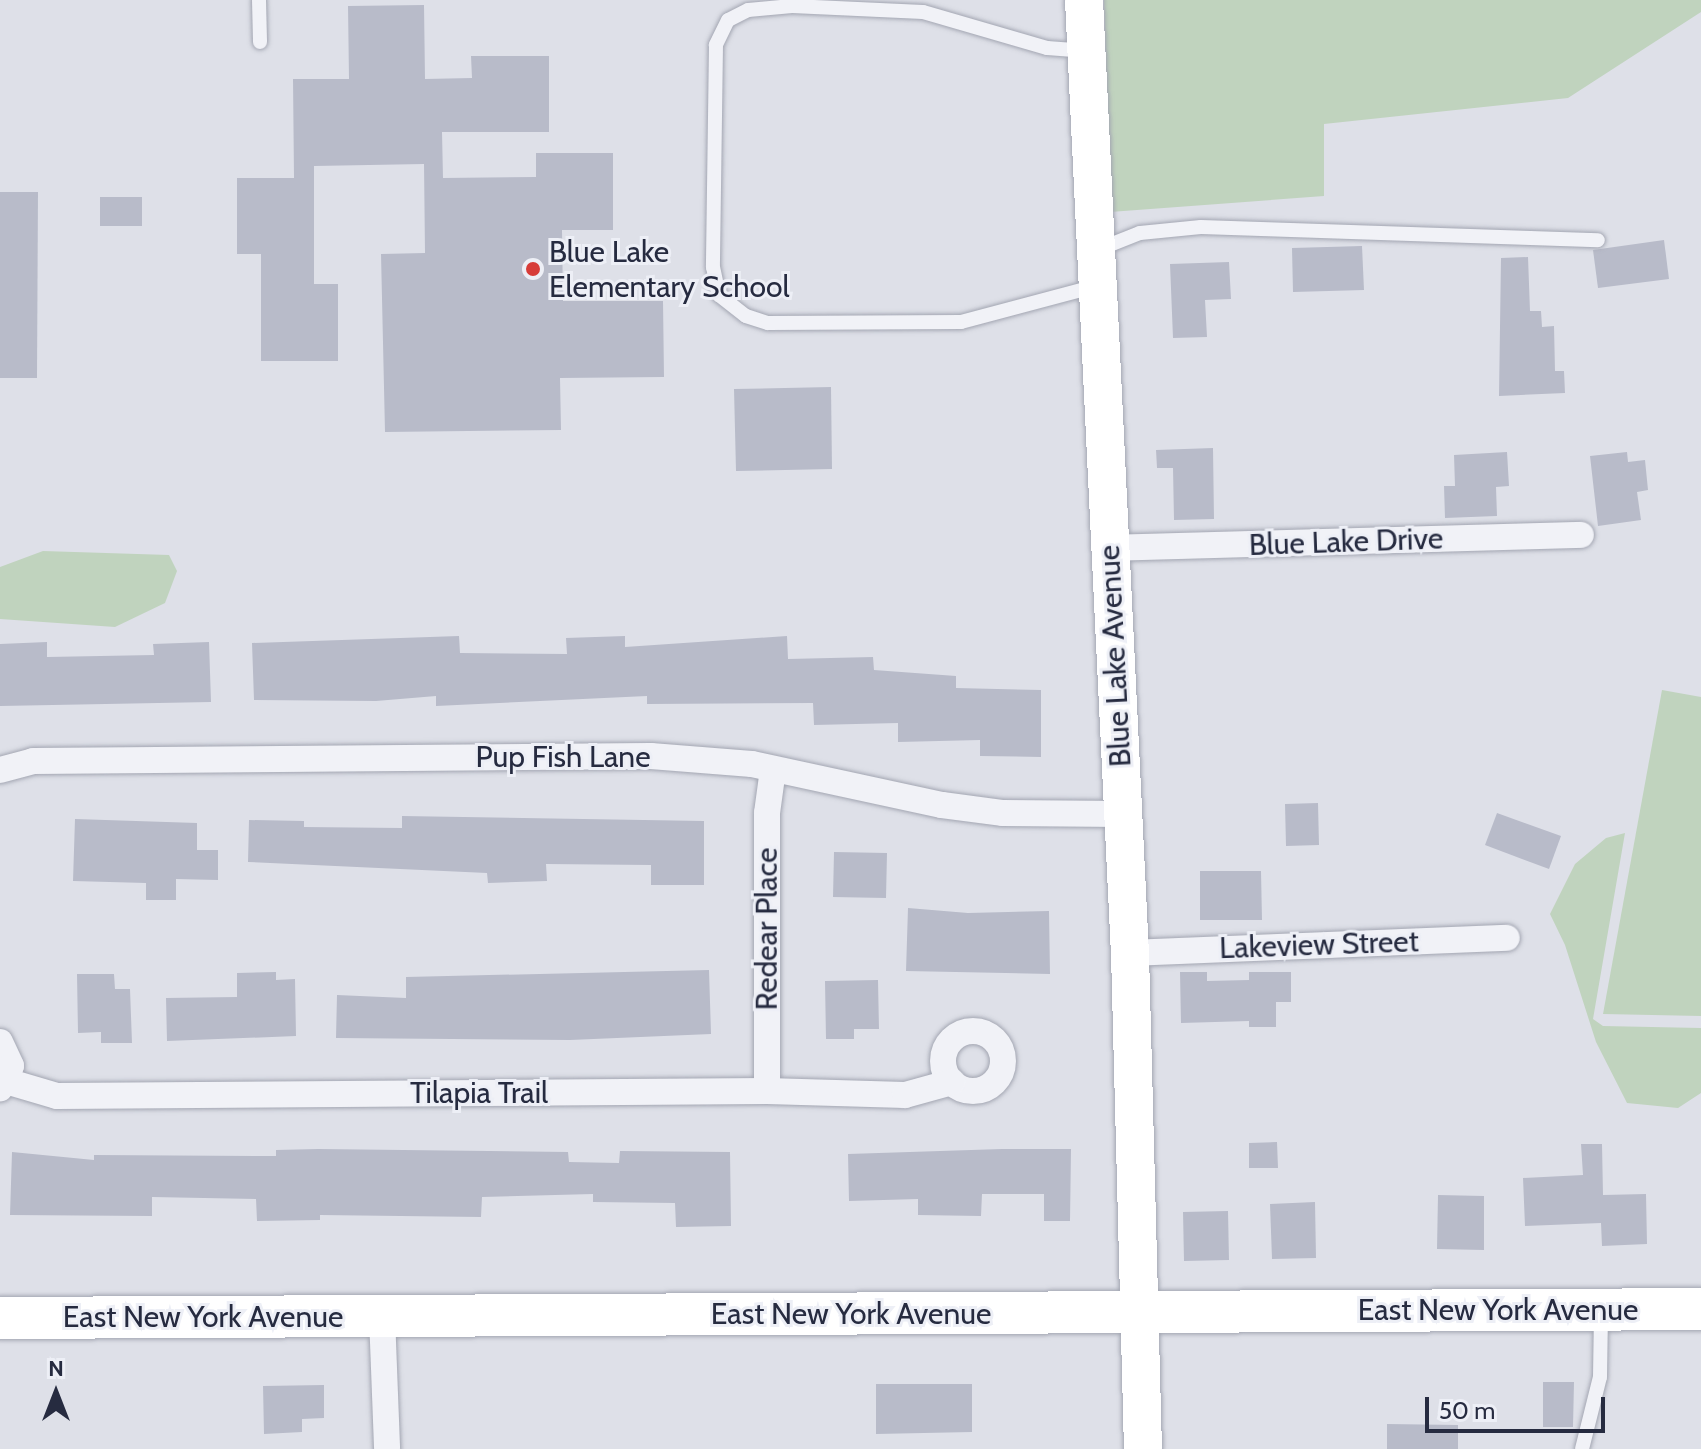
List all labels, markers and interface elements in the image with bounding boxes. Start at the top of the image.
place label: Blue Lake Elementary School [549,234,789,304]
marker: Blue Lake Elementary School [524,260,542,278]
street label: Blue Lake Drive [1248,521,1444,563]
street label: Blue Lake Avenue [1091,544,1139,768]
street label: Pup Fish Lane [476,739,650,775]
street label: Redear Place [749,848,785,1010]
street label: Lakeview Street [1219,924,1419,966]
street label: Tilapia Trail [410,1075,548,1111]
street label: East New York Avenue [1358,1292,1638,1328]
street label: East New York Avenue [711,1296,991,1332]
street label: East New York Avenue [63,1299,343,1335]
north arrow [16,1353,96,1433]
text: N [48,1355,64,1382]
scale bar [1429,1381,1609,1431]
text: 50 m [1439,1396,1495,1425]

